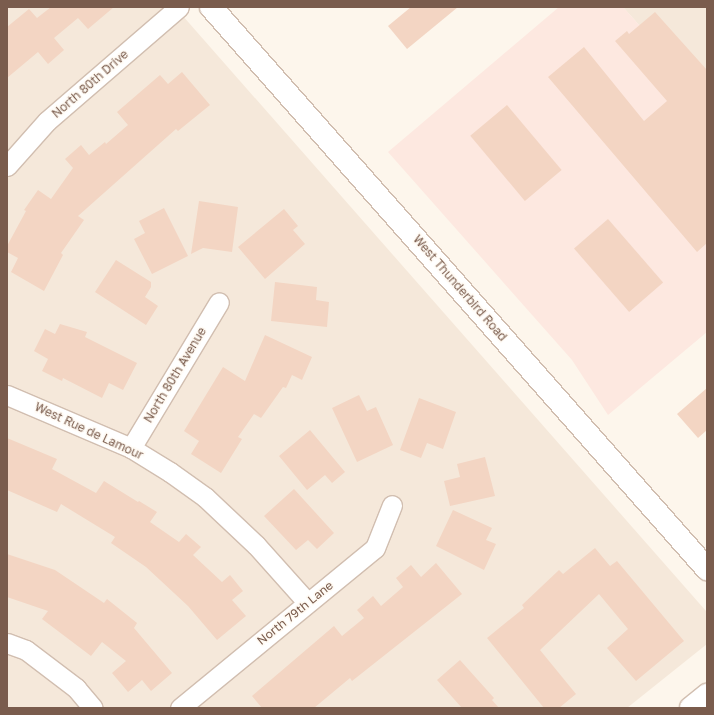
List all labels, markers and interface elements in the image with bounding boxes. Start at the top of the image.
street label: North 80th Drive [49,47,131,121]
street label: West Thunderbird Road [410,232,510,344]
street label: North 80th Avenue [141,325,209,425]
street label: West Rue de Lamour [32,400,146,462]
street label: North 79th Lane [254,578,336,648]

